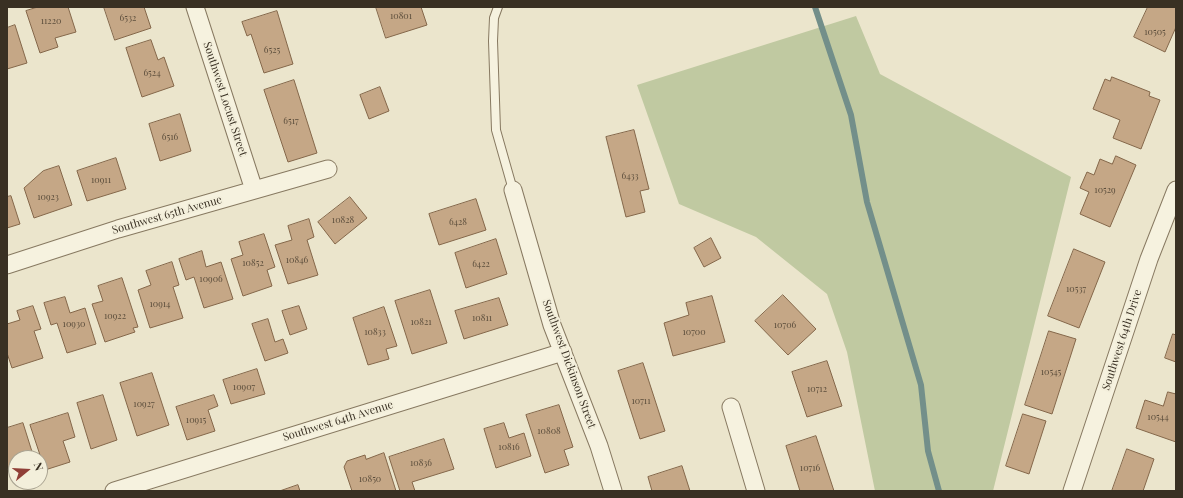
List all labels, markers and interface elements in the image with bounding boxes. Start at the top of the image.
house number: 10801 [390,11,412,21]
house number: 6532 [120,13,136,23]
house number: 11220 [41,16,61,26]
house number: 10505 [1144,27,1166,37]
street label: Southwest Locust Street [200,40,250,158]
house number: 6525 [264,45,280,55]
house number: 6524 [143,68,161,78]
house number: 6517 [283,116,299,126]
house number: 6516 [162,132,178,142]
house number: 6433 [621,171,639,181]
house number: 10911 [91,175,111,185]
house number: 10529 [1094,185,1116,195]
house number: 10923 [37,192,59,202]
street label: Southwest 65th Avenue [111,193,223,237]
house number: 10828 [332,215,354,225]
house number: 6428 [449,217,467,227]
house number: 10846 [286,255,308,265]
house number: 10852 [242,258,264,268]
house number: 6422 [472,259,490,269]
house number: 10906 [199,274,223,284]
house number: 10537 [1066,284,1086,294]
street label: Southwest 64th Drive [1099,288,1145,392]
street label: Southwest Dickinson Street [539,298,599,430]
house number: 10914 [149,299,171,309]
house number: 10922 [104,311,126,321]
house number: 10811 [472,313,492,323]
house number: 10821 [410,317,432,327]
house number: 10930 [63,319,85,329]
house number: 10706 [774,320,796,330]
house number: 10833 [364,327,386,337]
house number: 10700 [682,327,706,337]
house number: 10545 [1041,367,1061,377]
house number: 10907 [233,382,255,392]
house number: 10712 [807,384,827,394]
house number: 10711 [631,396,651,406]
street label: Southwest 64th Avenue [281,398,395,444]
house number: 10927 [133,399,155,409]
house number: 10544 [1147,412,1169,422]
house number: 10915 [186,415,206,425]
house number: 10808 [537,426,561,436]
house number: 10816 [498,442,520,452]
north arrow [8,450,48,490]
house number: 10836 [410,458,432,468]
text: N [31,460,47,473]
house number: 10716 [800,463,820,473]
house number: 10850 [359,474,381,484]

